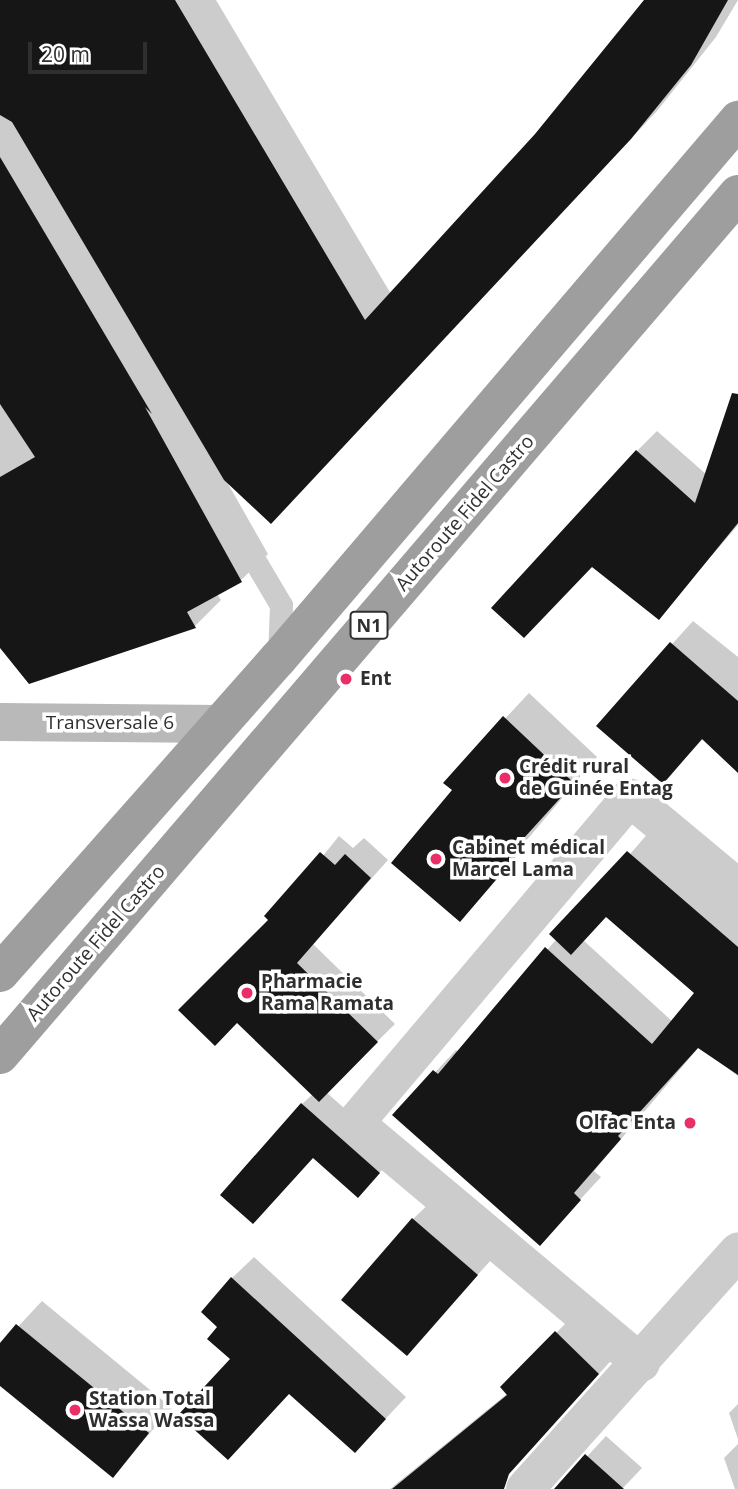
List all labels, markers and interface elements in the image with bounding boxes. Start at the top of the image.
scale bar [32,28,150,72]
text: 20 m [41,40,90,68]
street label: Autoroute Fidel Castro [391,430,539,596]
road number: N1 [348,610,390,640]
place label: Ent [360,668,391,690]
marker: Ent [338,671,354,687]
street label: Transversale 6 [46,712,174,734]
place label: Crédit rural de Guinée Entag [519,756,673,800]
marker: Crédit rural de Guinée Entag [497,770,513,786]
place label: Cabinet médical Marcel Lama [452,837,605,881]
marker: Cabinet médical Marcel Lama [426,849,446,869]
street label: Autoroute Fidel Castro [22,860,170,1026]
place label: Pharmacie Rama Ramata [261,971,394,1015]
marker: Pharmacie Rama Ramata [239,985,255,1001]
place label: Olfac Enta [579,1112,676,1134]
marker: Olfac Enta [682,1115,698,1131]
place label: Station Total Wassa Wassa [89,1388,214,1432]
marker: Station Total Wassa Wassa [67,1402,83,1418]

